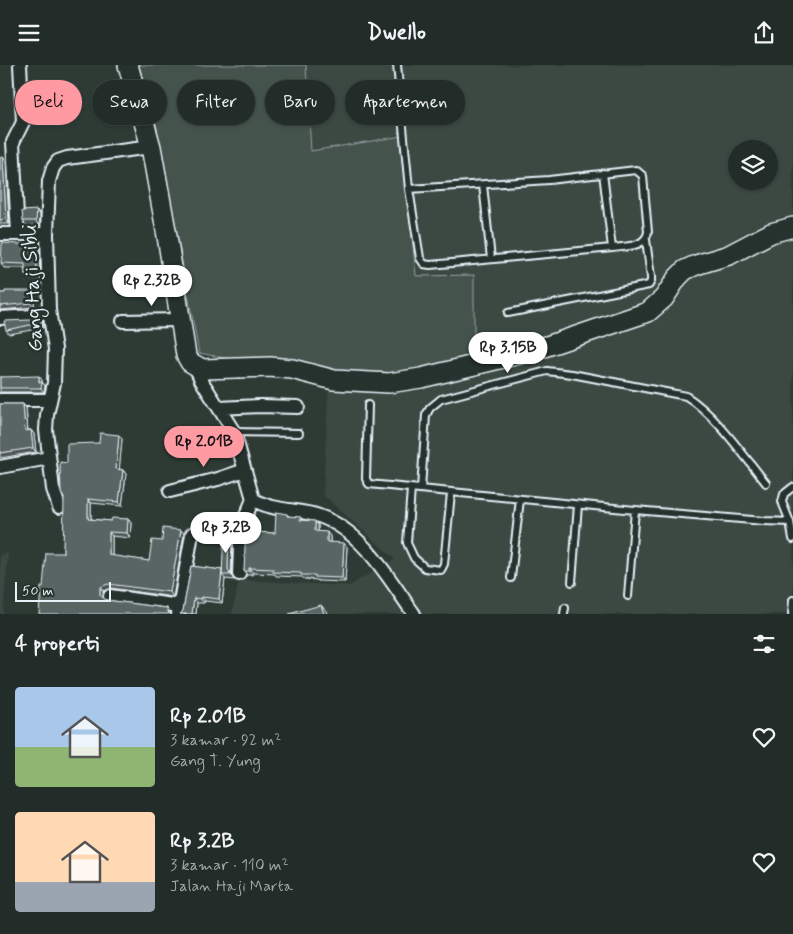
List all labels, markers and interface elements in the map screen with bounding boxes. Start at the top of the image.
icon: menu [15,19,43,47]
text: Dwello [367,19,426,47]
icon: share [750,19,778,47]
chip: Beli [15,80,82,125]
chip: Sewa [92,80,167,125]
chip: Filter [177,80,255,125]
chip: Baru [265,80,335,125]
chip: Apartemen [345,80,465,125]
map controls [728,140,778,190]
button: layers [728,140,778,190]
street label: Gang Haji Sibli [16,224,51,352]
pin: Rp 2.32B [100,265,204,307]
text: Rp 2.32B [123,270,181,291]
pin: Rp 3.15B [456,331,560,374]
text: Rp 3.15B [479,337,537,358]
pin: Rp 2.01B [152,425,256,468]
text: Rp 2.01B [175,431,233,452]
pin: Rp 3.2B [180,511,272,554]
text: Rp 3.2B [201,517,251,538]
scale bar [15,579,111,602]
text: 50 m [22,582,53,600]
text: 4 properti [15,630,99,658]
icon: filters [750,630,778,658]
text: Rp 2.01B [170,702,246,730]
icon: home [55,707,115,767]
icon: heart [750,723,778,751]
text: 3 kamar · 92 m² [170,730,281,751]
text: Gang T. Yung [170,751,261,772]
text: Rp 3.2B [170,827,235,855]
icon: home [55,832,115,892]
icon: heart [750,848,778,876]
text: 3 kamar · 110 m² [170,855,289,876]
text: Jalan Haji Marta [170,876,293,897]

